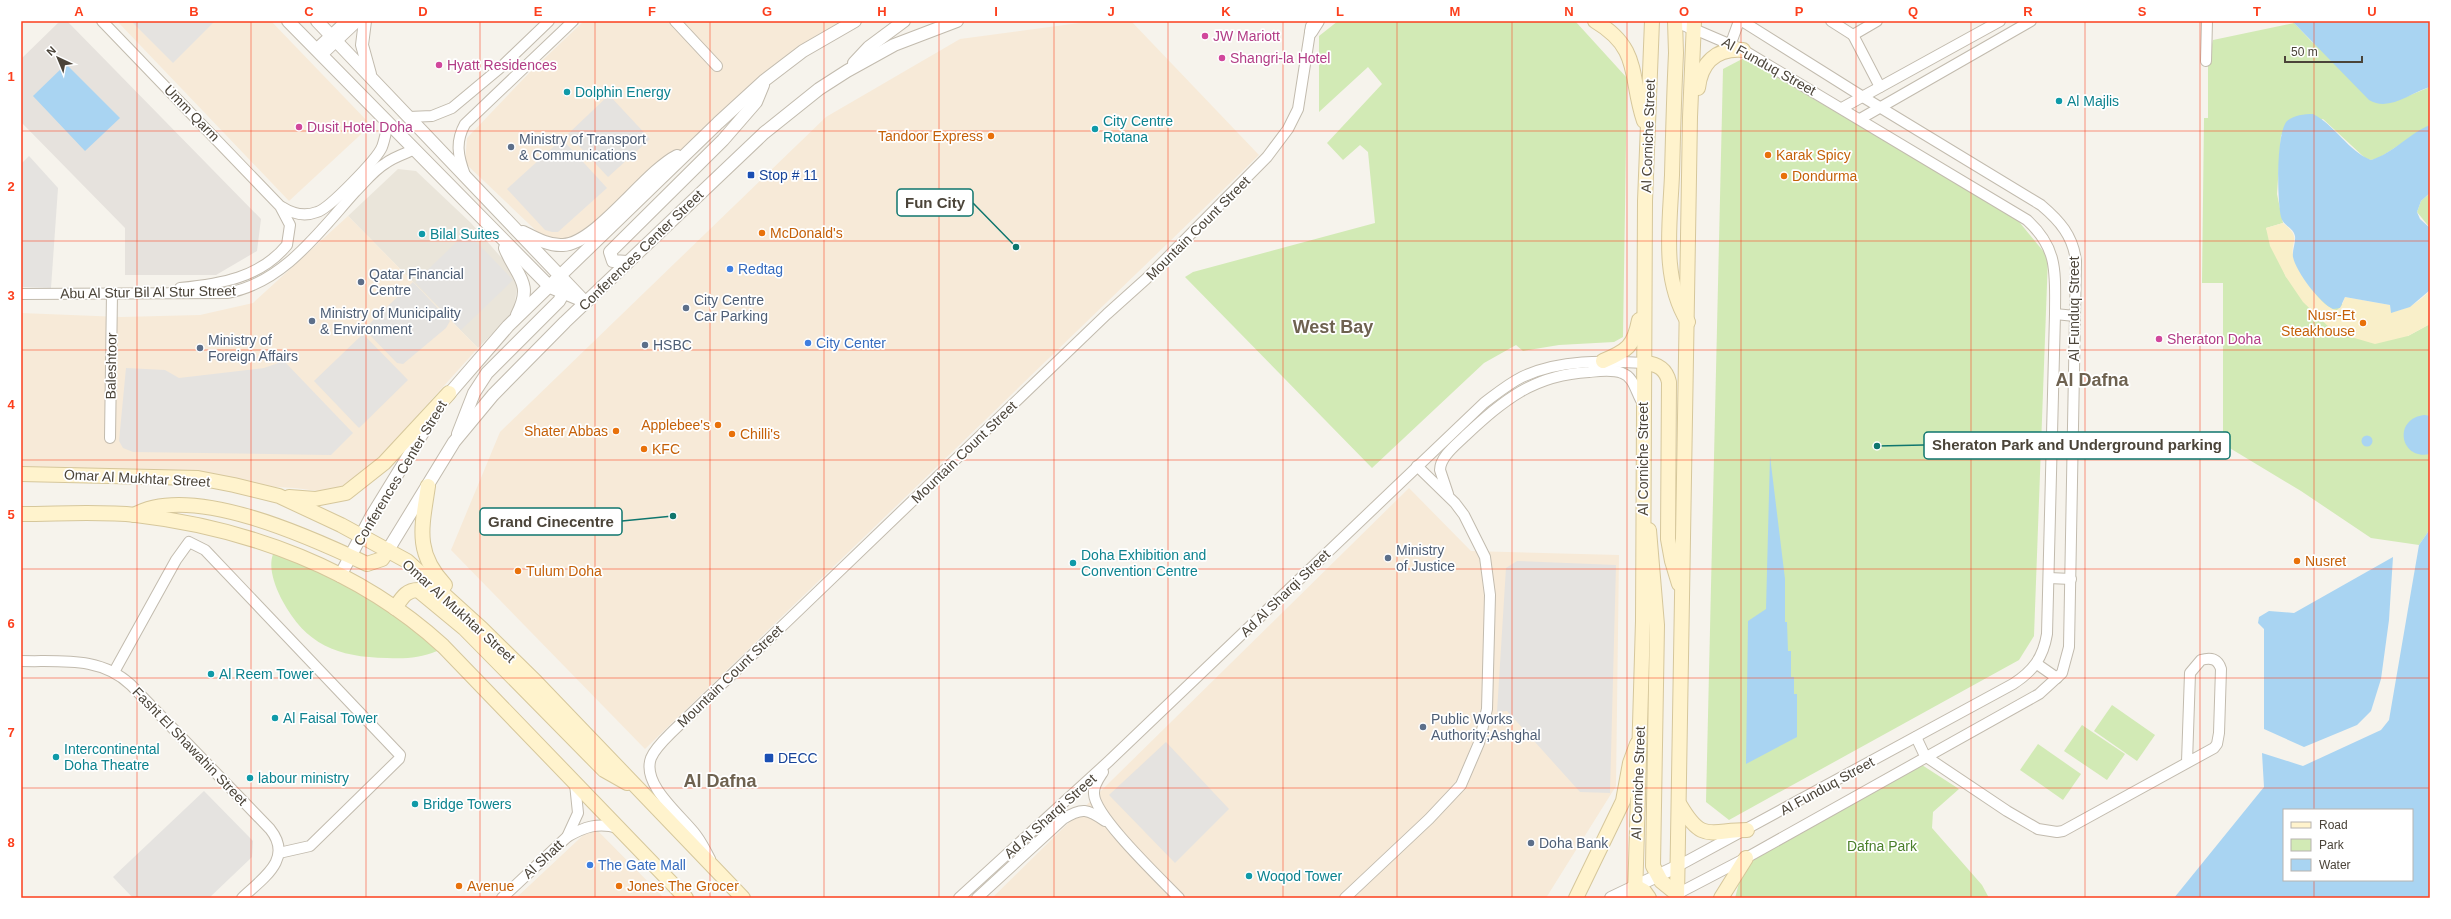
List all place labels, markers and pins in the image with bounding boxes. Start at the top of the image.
place label: JW Mariott [1213,28,1280,44]
marker: JW Mariott [1200,31,1210,41]
place label: Shangri-la Hotel [1230,50,1330,66]
marker: Shangri-la Hotel [1217,53,1227,63]
place label: Hyatt Residences [447,57,557,73]
marker: Hyatt Residences [434,60,444,70]
place label: Dolphin Energy [575,84,671,100]
marker: Dolphin Energy [562,87,572,97]
place label: Al Majlis [2067,93,2119,109]
marker: Al Majlis [2054,96,2064,106]
place label: City Centre Rotana [1103,113,1173,145]
place label: Dusit Hotel Doha [307,119,413,135]
marker: Dusit Hotel Doha [294,122,304,132]
marker: City Centre Rotana [1090,124,1100,134]
place label: Tandoor Express [878,128,983,144]
place label: Ministry of Transport & Communications [519,131,646,163]
marker: Tandoor Express [986,131,996,141]
marker: Ministry of Transport & Communications [506,142,516,152]
place label: Karak Spicy [1776,147,1851,163]
marker: Karak Spicy [1763,150,1773,160]
place label: Stop # 11 [759,167,818,183]
place label: Dondurma [1792,168,1858,184]
marker: Stop # 11 [746,170,756,180]
marker: Dondurma [1779,171,1789,181]
callout: Fun City [897,189,973,216]
place label: McDonald's [770,225,843,241]
place label: Bilal Suites [430,226,499,242]
marker: McDonald's [757,228,767,238]
marker: Bilal Suites [417,229,427,239]
place label: Redtag [738,261,783,277]
marker: Redtag [725,264,735,274]
place label: Qatar Financial Centre [369,266,464,298]
marker: Qatar Financial Centre [356,277,366,287]
place label: City Centre Car Parking [694,292,768,324]
marker: City Centre Car Parking [681,303,691,313]
place label: Ministry of Municipality & Environment [320,305,461,337]
place label: Nusr-Et Steakhouse [2281,307,2355,339]
marker: Ministry of Municipality & Environment [307,316,317,326]
marker: Nusr-Et Steakhouse [2358,318,2368,328]
place label: Sheraton Doha [2167,331,2261,347]
place label: Ministry of Foreign Affairs [208,332,298,364]
marker: Sheraton Doha [2154,334,2164,344]
place label: City Center [816,335,886,351]
place label: HSBC [653,337,692,353]
marker: City Center [803,338,813,348]
marker: HSBC [640,340,650,350]
marker: Ministry of Foreign Affairs [195,343,205,353]
place label: Applebee's [641,417,710,433]
marker: Applebee's [713,420,723,430]
place label: Shater Abbas [524,423,608,439]
marker: Shater Abbas [611,426,621,436]
place label: Chilli's [740,426,780,442]
marker: Chilli's [727,429,737,439]
callout: Sheraton Park and Underground parking [1924,432,2230,459]
place label: KFC [652,441,680,457]
marker: KFC [639,444,649,454]
callout: Grand Cinecentre [480,508,622,535]
place label: Ministry of Justice [1396,542,1455,574]
place label: Doha Exhibition and Convention Centre [1081,547,1206,579]
marker: Ministry of Justice [1383,553,1393,563]
place label: Nusret [2305,553,2346,569]
marker: Nusret [2292,556,2302,566]
marker: Doha Exhibition and Convention Centre [1068,558,1078,568]
place label: Tulum Doha [526,563,602,579]
marker: Tulum Doha [513,566,523,576]
place label: Al Reem Tower [219,666,314,682]
marker: Al Reem Tower [206,669,216,679]
place label: Al Faisal Tower [283,710,378,726]
place label: Public Works Authority;Ashghal [1431,711,1541,743]
marker: Al Faisal Tower [270,713,280,723]
marker: Public Works Authority;Ashghal [1418,722,1428,732]
place label: Intercontinental Doha Theatre [64,741,160,773]
place label: DECC [778,750,818,766]
marker: Intercontinental Doha Theatre [51,752,61,762]
marker: DECC [763,752,775,764]
place label: labour ministry [258,770,349,786]
marker: labour ministry [245,773,255,783]
place label: Bridge Towers [423,796,511,812]
marker: Bridge Towers [410,799,420,809]
place label: Doha Bank [1539,835,1609,851]
marker: Doha Bank [1526,838,1536,848]
place label: The Gate Mall [598,857,686,873]
marker: The Gate Mall [585,860,595,870]
place label: Woqod Tower [1257,868,1342,884]
marker: Woqod Tower [1244,871,1254,881]
place label: Avenue [467,878,514,894]
place label: Jones The Grocer [627,878,739,894]
marker: Avenue [454,881,464,891]
marker: Jones The Grocer [614,881,624,891]

